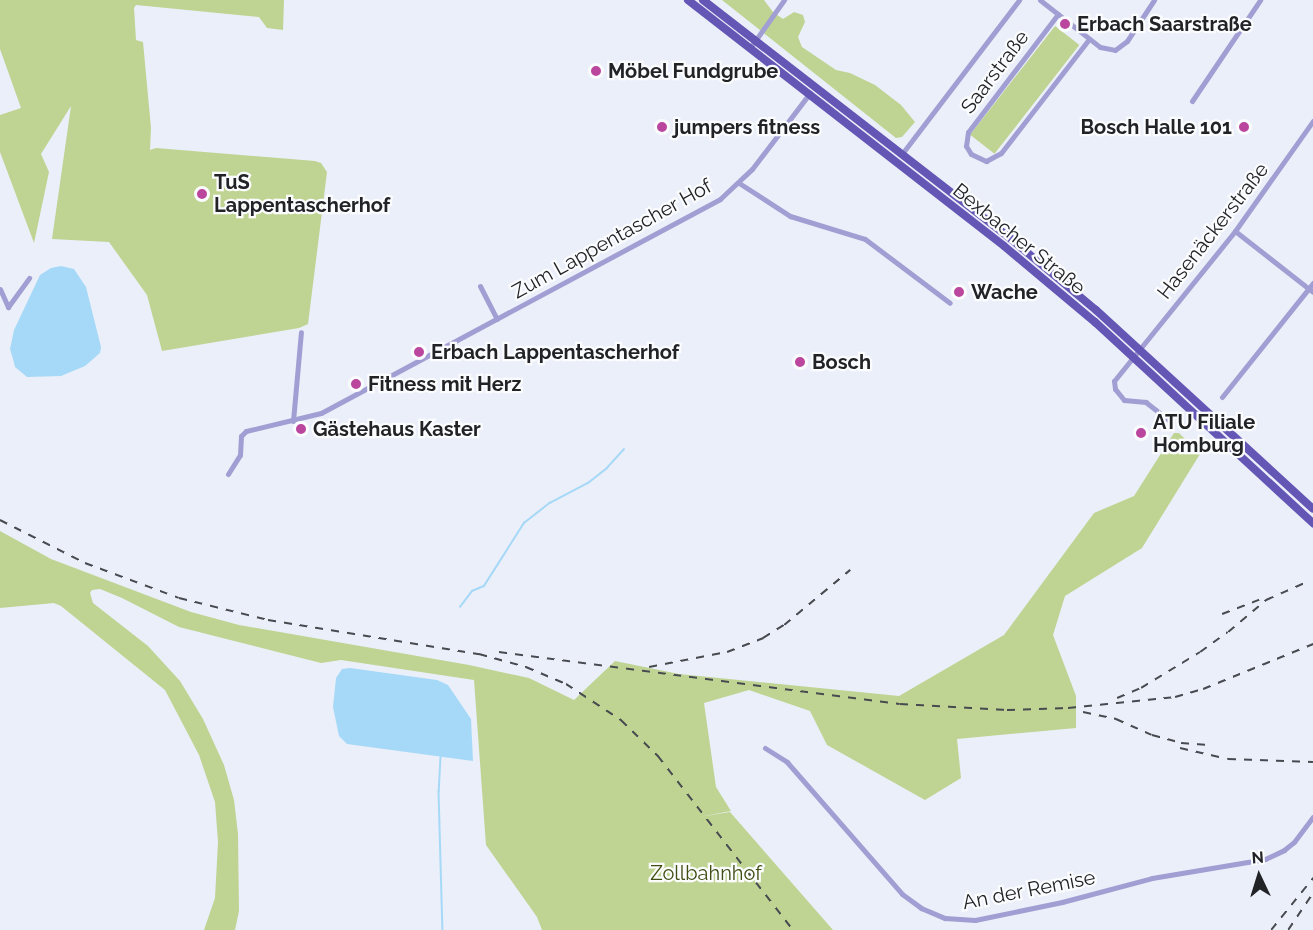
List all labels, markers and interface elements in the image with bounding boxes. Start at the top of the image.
place label: Erbach Saarstraße [1077,12,1252,36]
marker: Erbach Saarstraße [1058,17,1072,31]
street label: Saarstraße [956,26,1034,118]
place label: Möbel Fundgrube [608,59,779,83]
marker: Möbel Fundgrube [589,64,603,78]
place label: jumpers fitness [674,115,820,139]
place label: Bosch Halle 101 [1080,115,1232,139]
marker: jumpers fitness [655,120,669,134]
marker: Bosch Halle 101 [1237,120,1251,134]
street label: Hasenäckerstraße [1152,158,1274,304]
place label: TuS Lappentascherhof [214,170,390,217]
street label: Zum Lappentascher Hof [508,174,716,304]
street label: Bexbacher Straße [948,178,1090,300]
marker: TuS Lappentascherhof [195,187,209,201]
place label: Wache [971,280,1038,304]
marker: Wache [952,285,966,299]
place label: Erbach Lappentascherhof [431,340,679,364]
marker: Erbach Lappentascherhof [412,345,426,359]
place label: Bosch [812,350,871,374]
marker: Bosch [793,355,807,369]
place label: Fitness mit Herz [368,372,521,396]
marker: Fitness mit Herz [349,377,363,391]
place label: ATU Filiale Homburg [1153,410,1255,457]
place label: Gästehaus Kaster [313,417,481,441]
marker: Gästehaus Kaster [294,422,308,436]
marker: ATU Filiale Homburg [1134,426,1148,440]
north arrow [1229,846,1289,906]
text: N [1251,848,1264,867]
park label: Zollbahnhof [650,861,762,885]
street label: An der Remise [960,865,1098,915]

